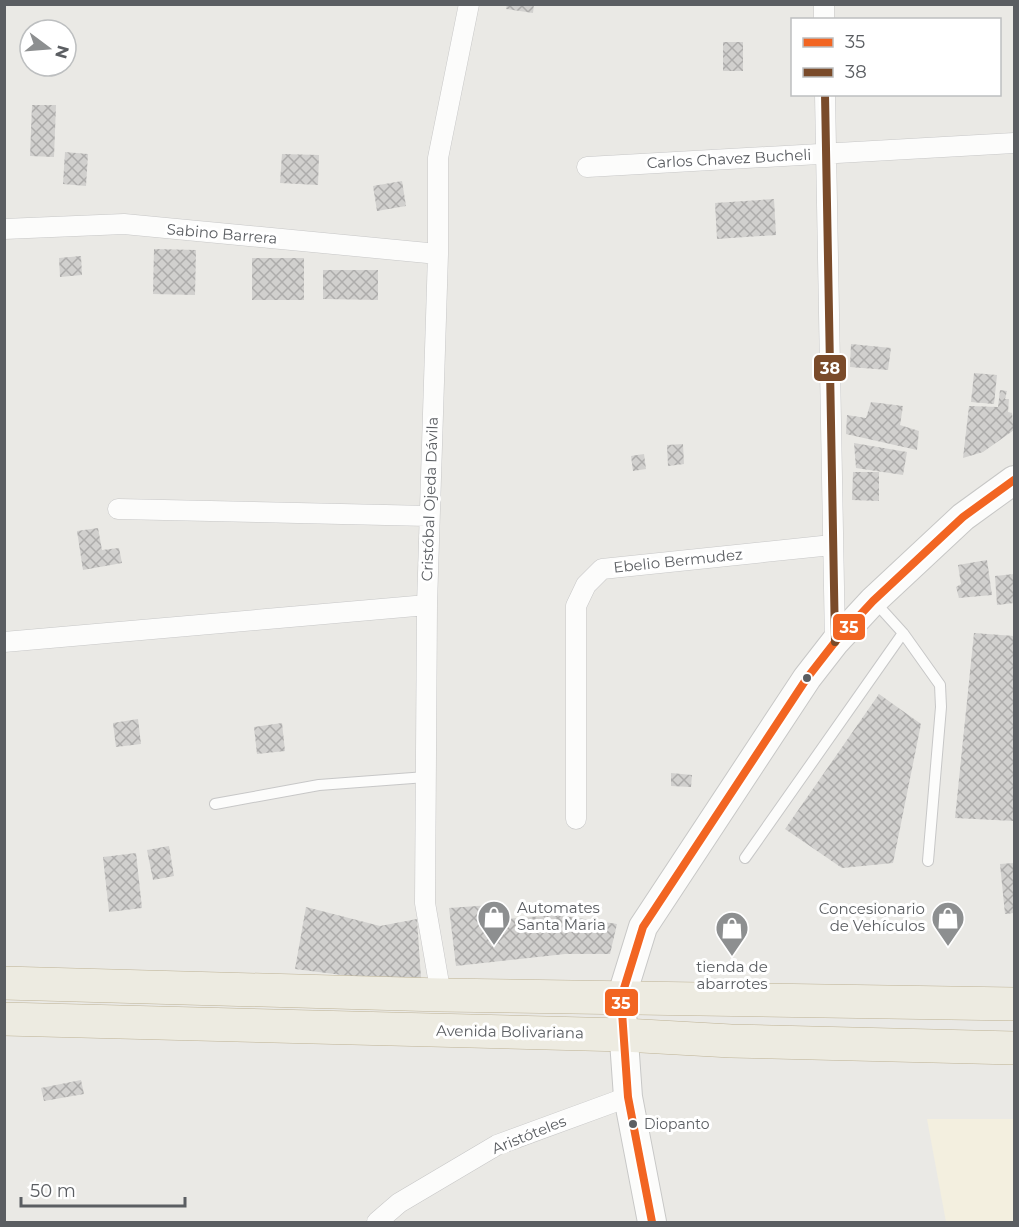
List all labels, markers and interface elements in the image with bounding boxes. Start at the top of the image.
north arrow [18,18,78,78]
legend [791,18,1001,96]
text: 35 [845,31,865,53]
text: N [51,43,73,61]
text: 38 [845,61,867,83]
street label: Carlos Chavez Bucheli [646,145,812,172]
street label: Sabino Barrera [166,219,278,248]
line badge: 38 [813,354,847,382]
text: 38 [819,359,840,378]
street label: Cristóbal Ojeda Dávila [417,416,442,582]
street label: Ebelio Bermudez [612,544,744,577]
line badge: 35 [832,613,866,641]
text: 35 [839,618,859,637]
unlabelled marker [801,672,813,684]
place label: Automates Santa Maria [517,898,606,934]
shop icon: Automates Santa Maria [476,899,512,946]
place label: Concesionario de Vehículos [819,899,925,935]
shop icon: Concesionario de Vehículos [930,900,966,947]
shop icon: tienda de abarrotes [714,910,750,957]
place label: tienda de abarrotes [696,957,768,993]
line badge: 35 [604,988,639,1017]
text: 35 [611,994,631,1013]
street label: Avenida Bolivariana [436,1021,584,1042]
street label: Aristóteles [489,1111,569,1158]
place label: Diopanto [644,1115,710,1133]
marker: Diopanto [627,1118,639,1130]
scale bar [21,1170,184,1208]
text: 50 m [30,1180,76,1202]

